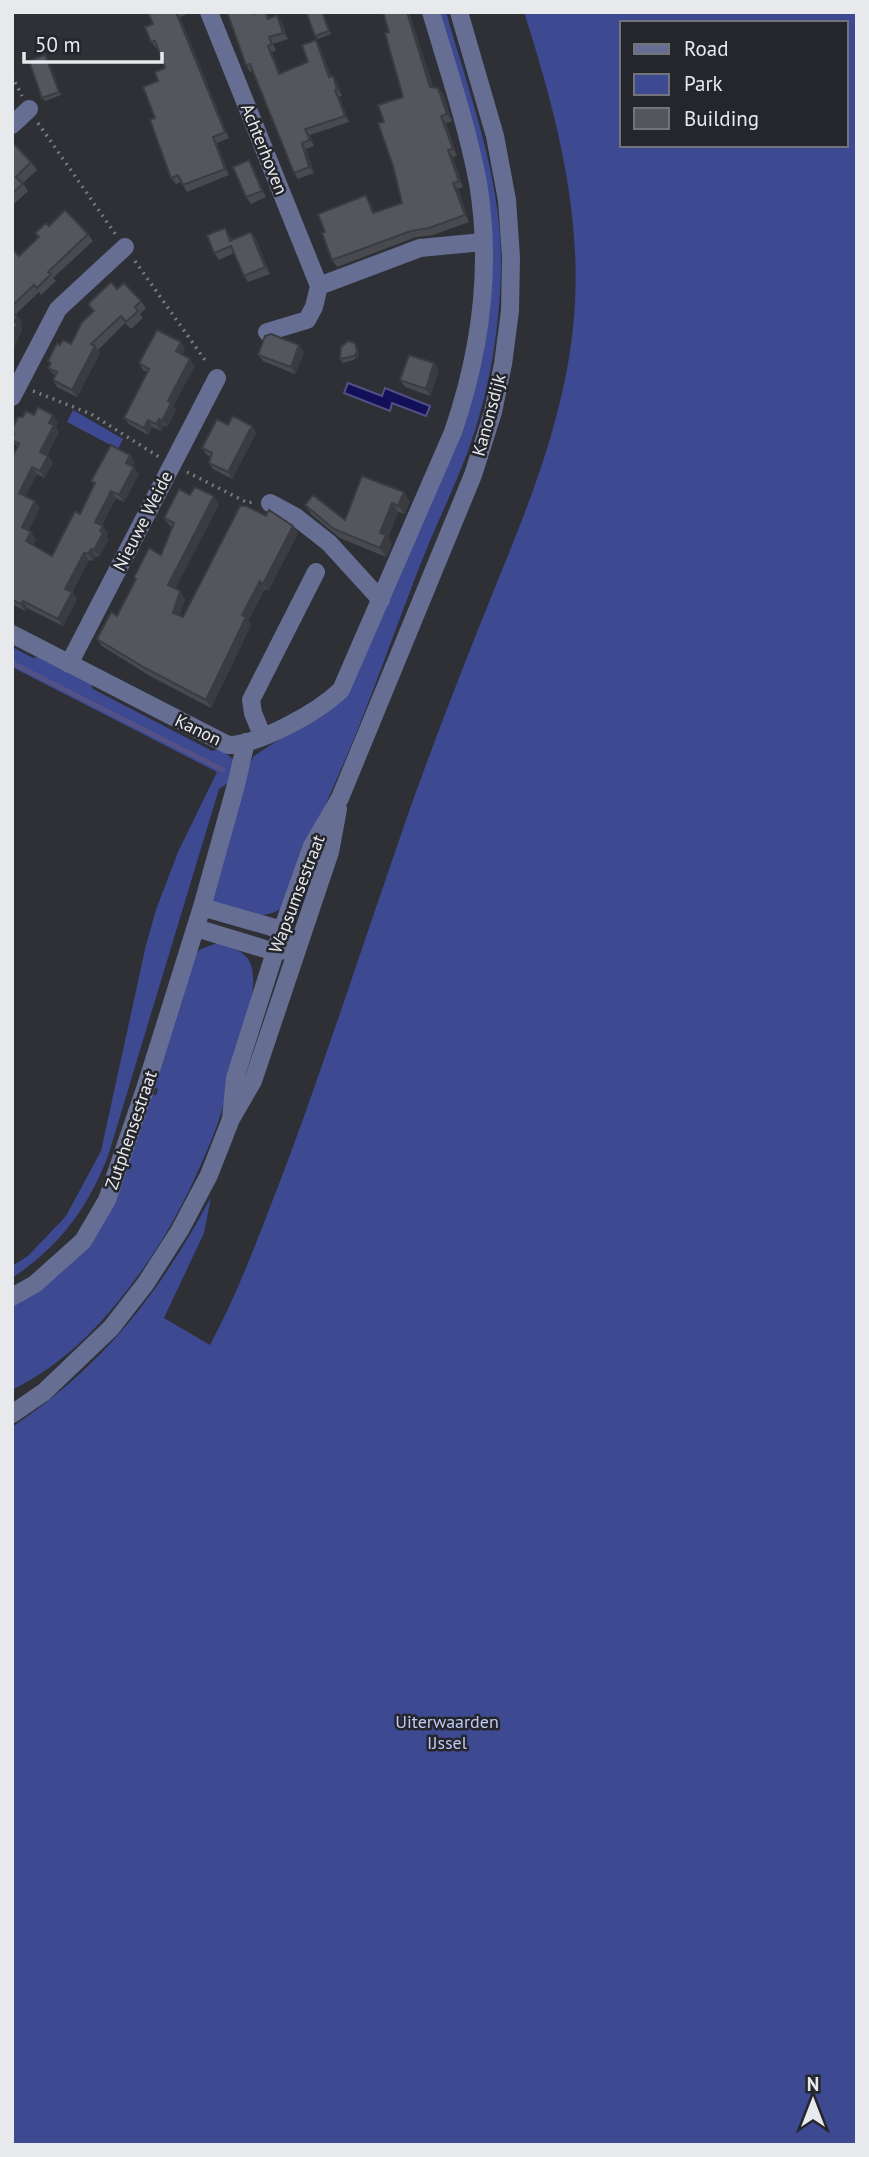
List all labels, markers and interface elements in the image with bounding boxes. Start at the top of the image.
scale bar [24,21,163,65]
legend [620,21,848,147]
text: 50 m [35,31,81,58]
text: Road [684,35,728,62]
text: Park [684,70,723,97]
street label: Achterhoven [236,100,293,198]
text: Building [684,105,759,132]
street label: Kanonsdijk [467,371,511,459]
street label: Nieuwe Weide [107,467,178,575]
street label: Kanon [171,709,225,751]
street label: Wapsumsestraat [263,831,330,956]
street label: Zutphensestraat [99,1067,162,1192]
park label: Uiterwaarden IJssel [395,1710,499,1754]
north arrow [778,2066,848,2136]
text: N [807,2072,819,2096]

